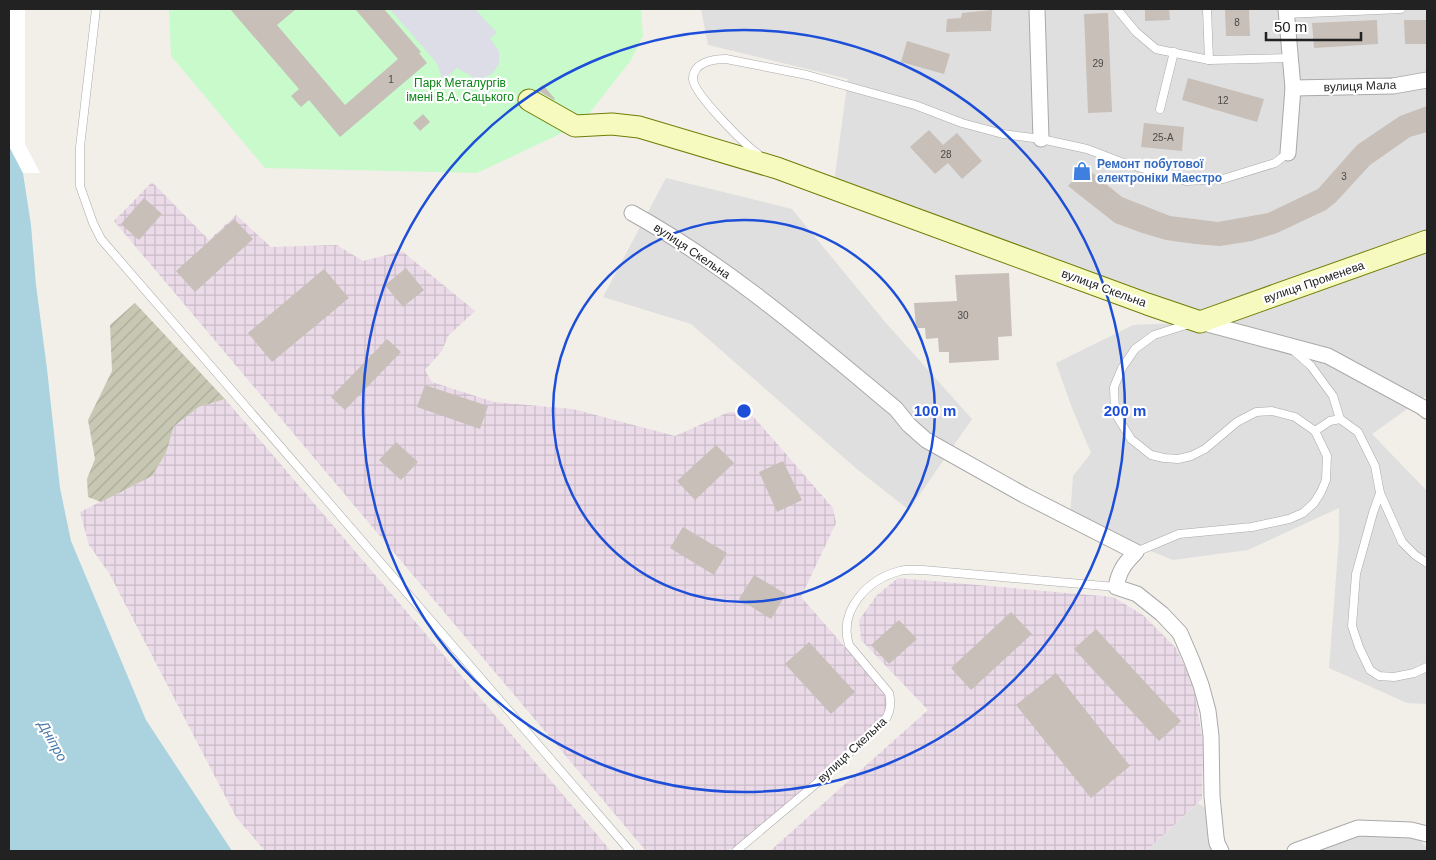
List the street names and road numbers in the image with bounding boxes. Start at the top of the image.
street label: вулиця Мала [1323,78,1397,94]
street label: вулиця Скельна [651,220,733,282]
street label: вулиця Променева [1262,258,1366,306]
street label: вулиця Скельна [1060,266,1149,310]
street label: вулиця Скельна [815,714,890,786]

